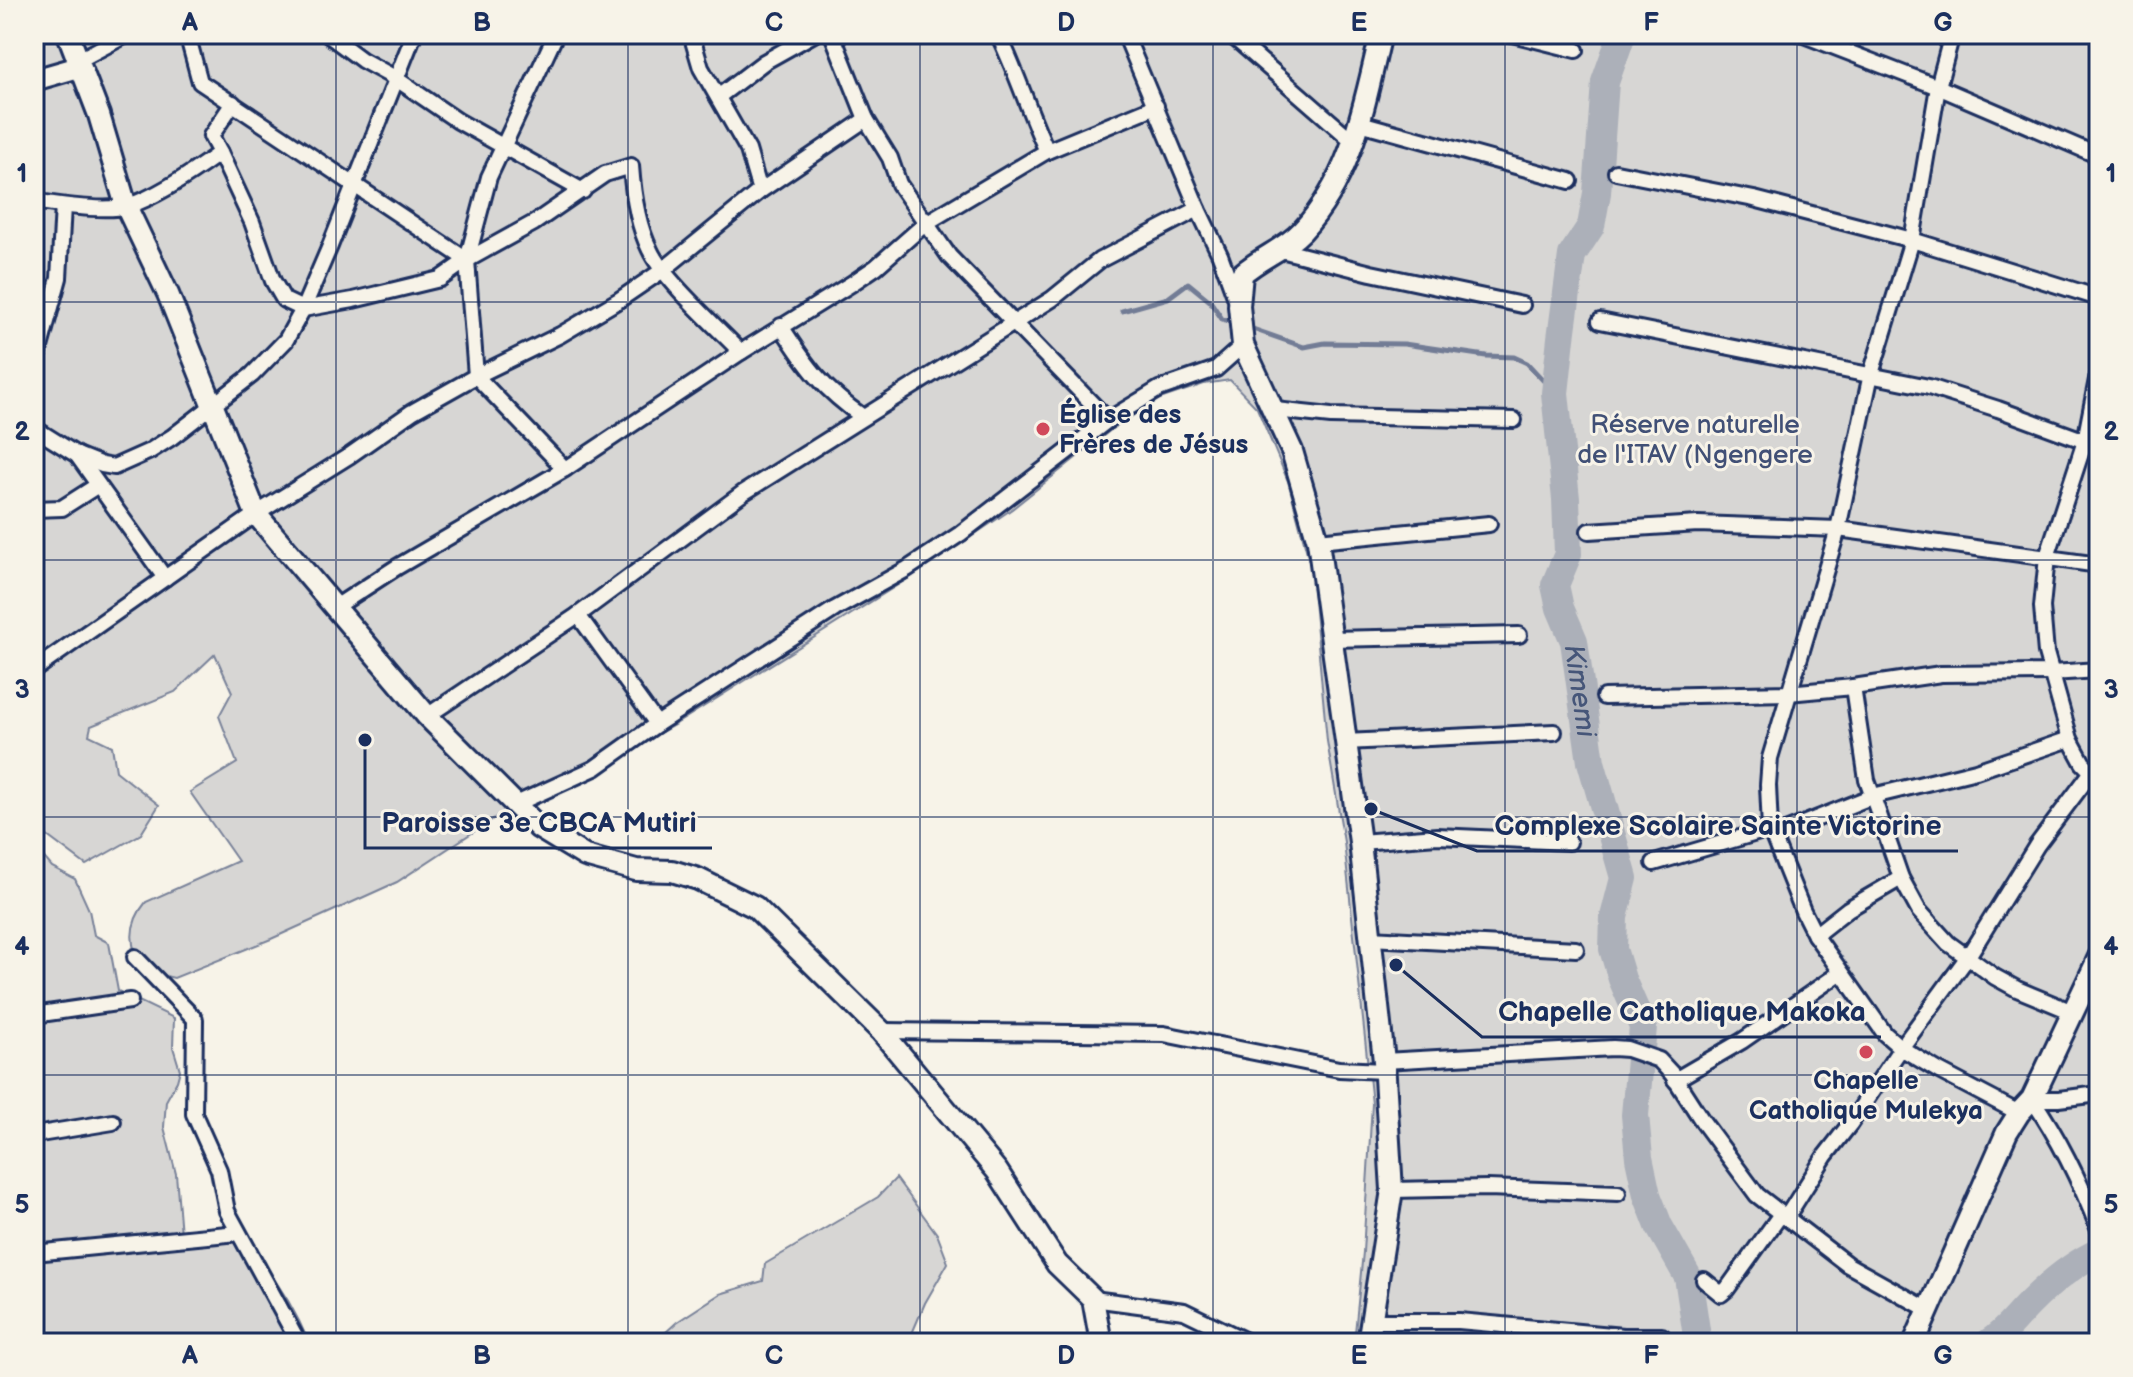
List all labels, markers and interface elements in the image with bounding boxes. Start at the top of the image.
text: A [181,8,198,39]
text: B [473,8,491,39]
text: C [765,8,783,39]
text: D [1057,8,1075,39]
text: E [1351,8,1368,39]
text: F [1643,8,1659,39]
text: G [1933,8,1953,39]
text: 1 [17,159,27,190]
text: 1 [2106,159,2116,190]
place label: Église des Frères de Jésus [1059,397,1249,461]
park label: Réserve naturelle de l'ITAV (Ngengere [1577,410,1813,471]
text: 2 [14,417,30,448]
text: 2 [2103,417,2119,448]
marker: Église des Frères de Jésus [1034,420,1052,438]
water label: Kimemi [1557,642,1603,741]
text: 3 [14,675,30,706]
text: 3 [2103,675,2119,706]
callout: Paroisse 3e CBCA Mutiri [365,796,712,848]
callout: Complexe Scolaire Sainte Victorine [1477,799,1958,851]
text: Paroisse 3e CBCA Mutiri [381,807,697,840]
text: Complexe Scolaire Sainte Victorine [1494,810,1942,843]
text: 4 [14,932,30,963]
text: 4 [2103,932,2119,963]
callout: Chapelle Catholique Makoka [1482,985,1881,1037]
text: Chapelle Catholique Makoka [1498,996,1866,1029]
marker: Chapelle Catholique Mulekya [1857,1043,1875,1061]
place label: Chapelle Catholique Mulekya [1749,1066,1983,1127]
text: 5 [14,1190,30,1221]
text: 5 [2103,1190,2119,1221]
text: A [181,1341,198,1372]
text: B [473,1341,491,1372]
text: C [765,1341,783,1372]
text: D [1057,1341,1075,1372]
text: E [1351,1341,1368,1372]
text: F [1643,1341,1659,1372]
text: G [1933,1341,1953,1372]

